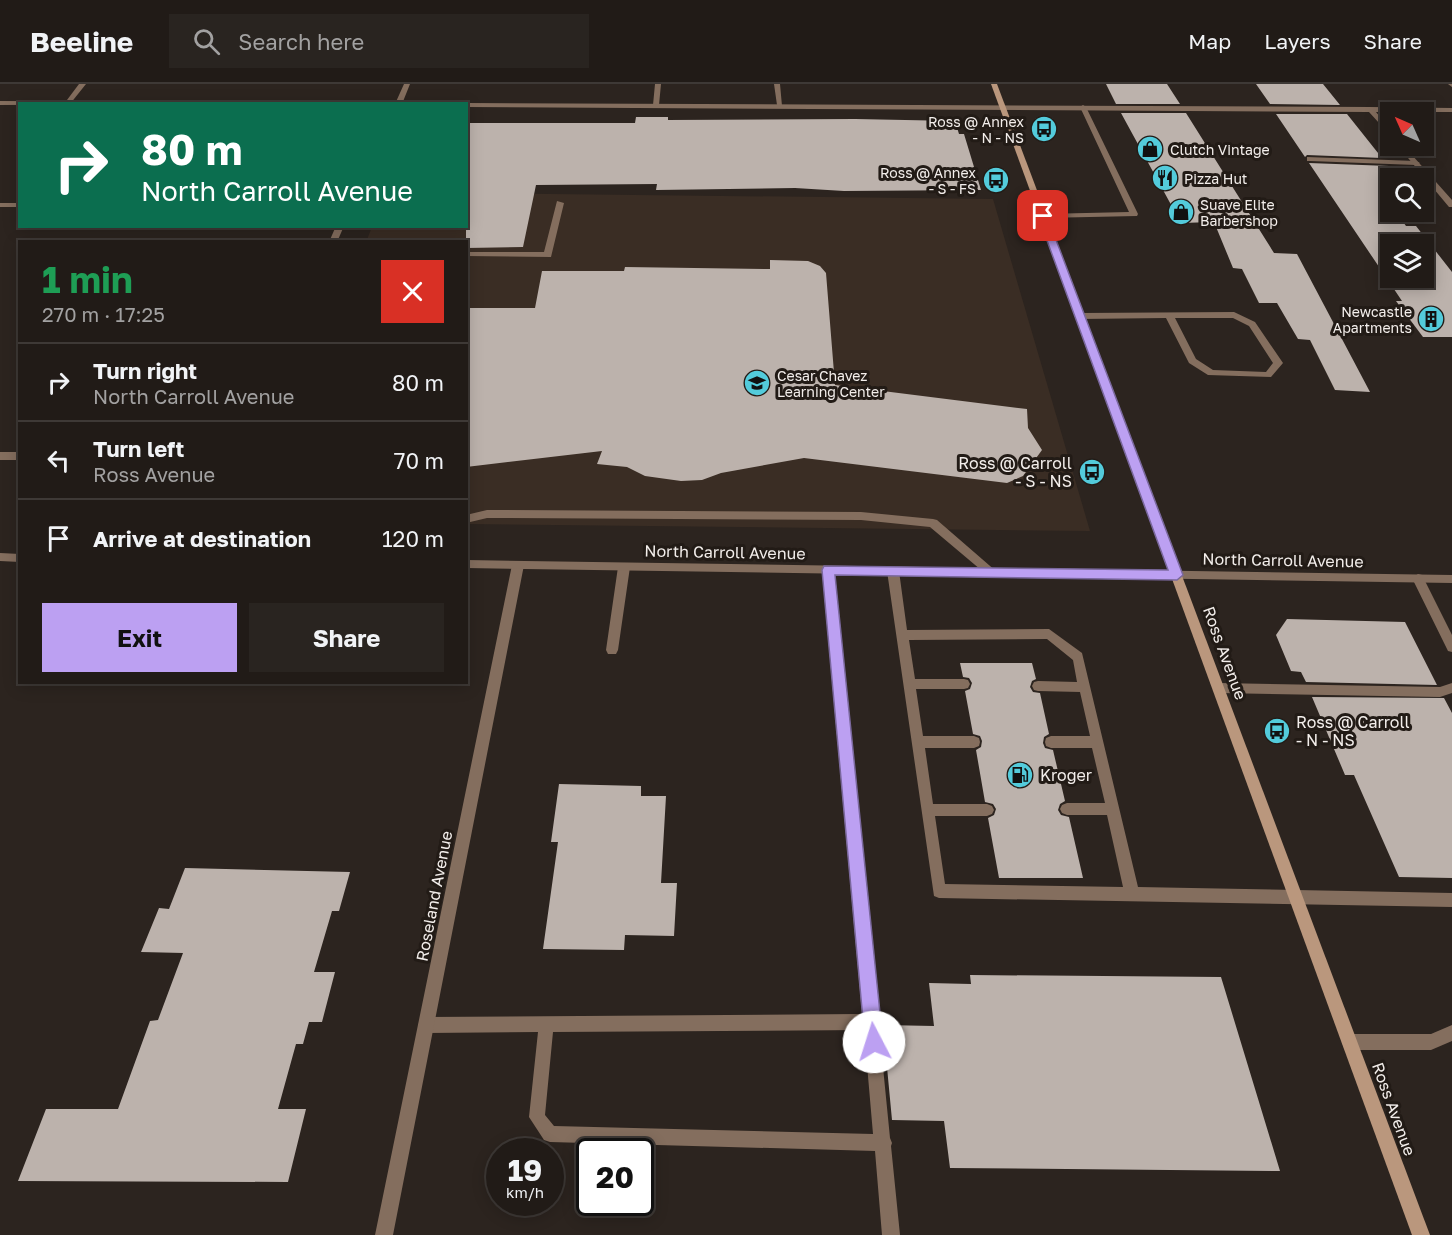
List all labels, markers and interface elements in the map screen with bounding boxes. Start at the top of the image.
search box [169,14,589,68]
text: Beeline [30,25,133,58]
icon: search [190,25,223,58]
text: Search here [238,28,364,55]
text: Map [1188,28,1231,54]
text: Layers [1264,28,1331,54]
text: Share [1364,28,1422,54]
north arrow [1380,102,1434,156]
map controls [1380,102,1434,288]
place label: Ross @ Annex - N - NS [928,113,1024,146]
bus stop icon: Ross @ Annex - N - NS [1029,114,1059,144]
text: 80 m [141,124,242,174]
icon: right [42,126,120,204]
shop icon: Clutch Vintage [1135,134,1165,164]
place label: Clutch Vintage [1170,141,1270,158]
restaurant icon: Pizza Hut [1150,163,1180,193]
place label: Ross @ Annex - S - FS [880,164,976,197]
bus stop icon: Ross @ Annex - S - FS [981,165,1011,195]
button: search [1380,168,1434,222]
place label: Pizza Hut [1184,170,1247,187]
text: North Carroll Avenue [141,175,413,207]
pin [1017,190,1068,241]
place label: Suave Elite Barbershop [1200,196,1278,229]
shop icon: Suave Elite Barbershop [1166,197,1196,227]
icon: arrive [1026,199,1059,232]
button: layers [1380,234,1434,288]
text: 1 min [42,258,133,301]
button: close [381,260,444,323]
text: 270 m · 17:25 [42,302,165,326]
place label: Newcastle Apartments [1333,303,1412,336]
building icon: Newcastle Apartments [1416,304,1446,334]
text: Turn right [93,357,197,384]
icon: right [42,366,75,399]
place label: Cesar Chavez Learning Center [777,367,885,400]
school or university icon: Cesar Chavez Learning Center [742,368,772,398]
text: 80 m [392,369,444,396]
text: North Carroll Avenue [93,384,294,408]
text: Turn left [93,435,184,462]
icon: left [42,444,75,477]
text: 70 m [394,447,444,474]
place label: Ross @ Carroll - S - NS [958,453,1072,491]
bus stop icon: Ross @ Carroll - S - NS [1077,457,1107,487]
text: Ross Avenue [93,462,215,486]
icon: arrive [42,522,75,555]
text: Arrive at destination [93,525,311,552]
text: 120 m [382,525,444,552]
street label: North Carroll Avenue [644,541,806,563]
street label: North Carroll Avenue [1202,549,1364,571]
button: Exit [42,603,237,672]
button: Share [249,603,444,672]
street label: Ross Avenue [1199,604,1251,702]
place label: Ross @ Carroll - N - NS [1296,712,1410,750]
bus stop icon: Ross @ Carroll - N - NS [1262,716,1292,746]
fuel station icon: Kroger [1005,760,1035,790]
place label: Kroger [1040,765,1092,785]
street label: Roseland Avenue [412,829,456,963]
position arrow [842,1010,906,1074]
street label: Ross Avenue [1368,1060,1420,1158]
speed limit sign: 20 [576,1138,654,1216]
text: 19 [508,1152,542,1188]
text: km/h [506,1183,544,1201]

